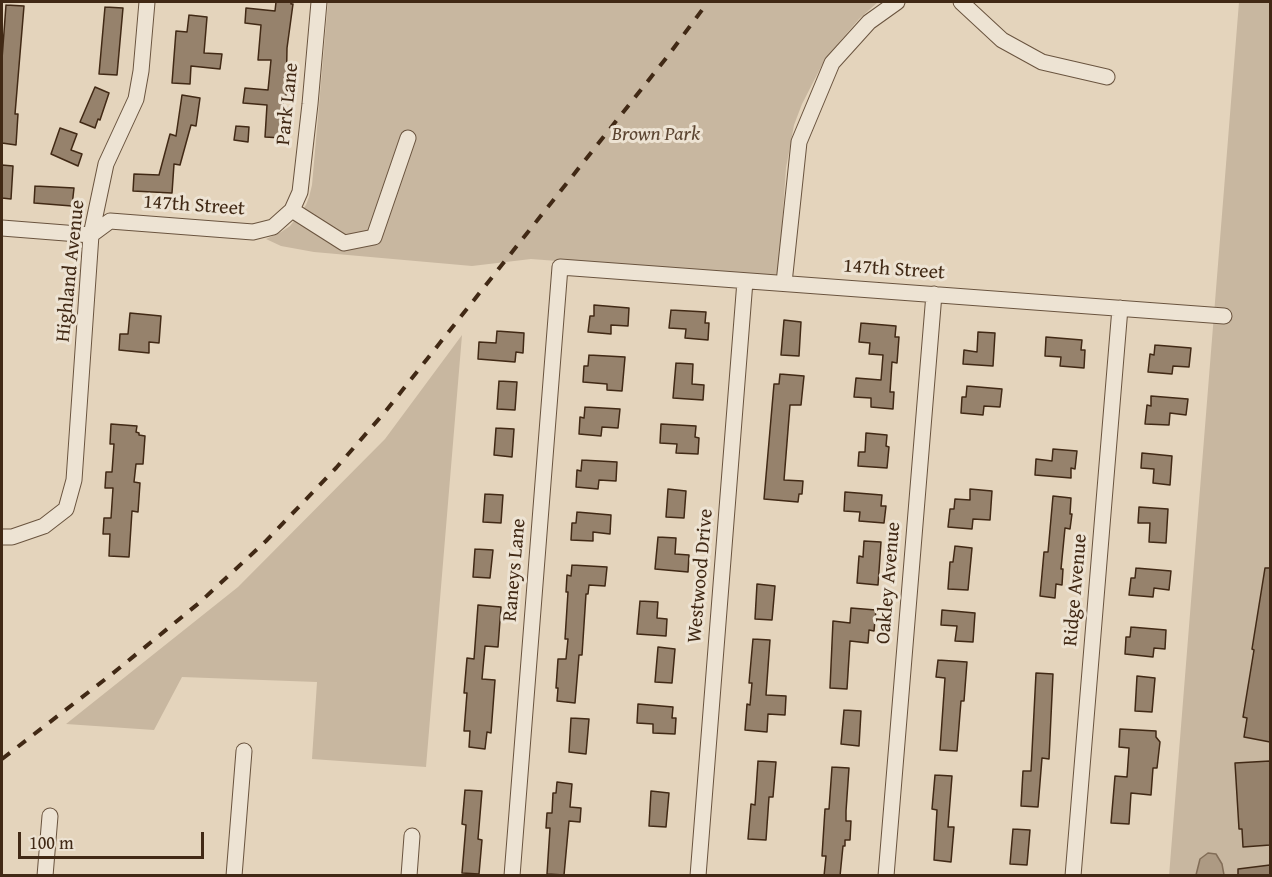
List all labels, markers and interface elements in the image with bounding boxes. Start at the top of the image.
street label: Park Lane [272,62,304,146]
park label: Brown Park [612,123,700,147]
street label: 147th Street [142,190,246,222]
street label: Highland Avenue [52,199,90,343]
street label: 147th Street [842,254,946,286]
street label: Westwood Drive [683,508,719,644]
street label: Raneys Lane [499,517,531,623]
street label: Oakley Avenue [872,521,906,645]
street label: Ridge Avenue [1059,533,1093,647]
scale bar [21,820,207,858]
text: 100 m [29,829,74,856]

